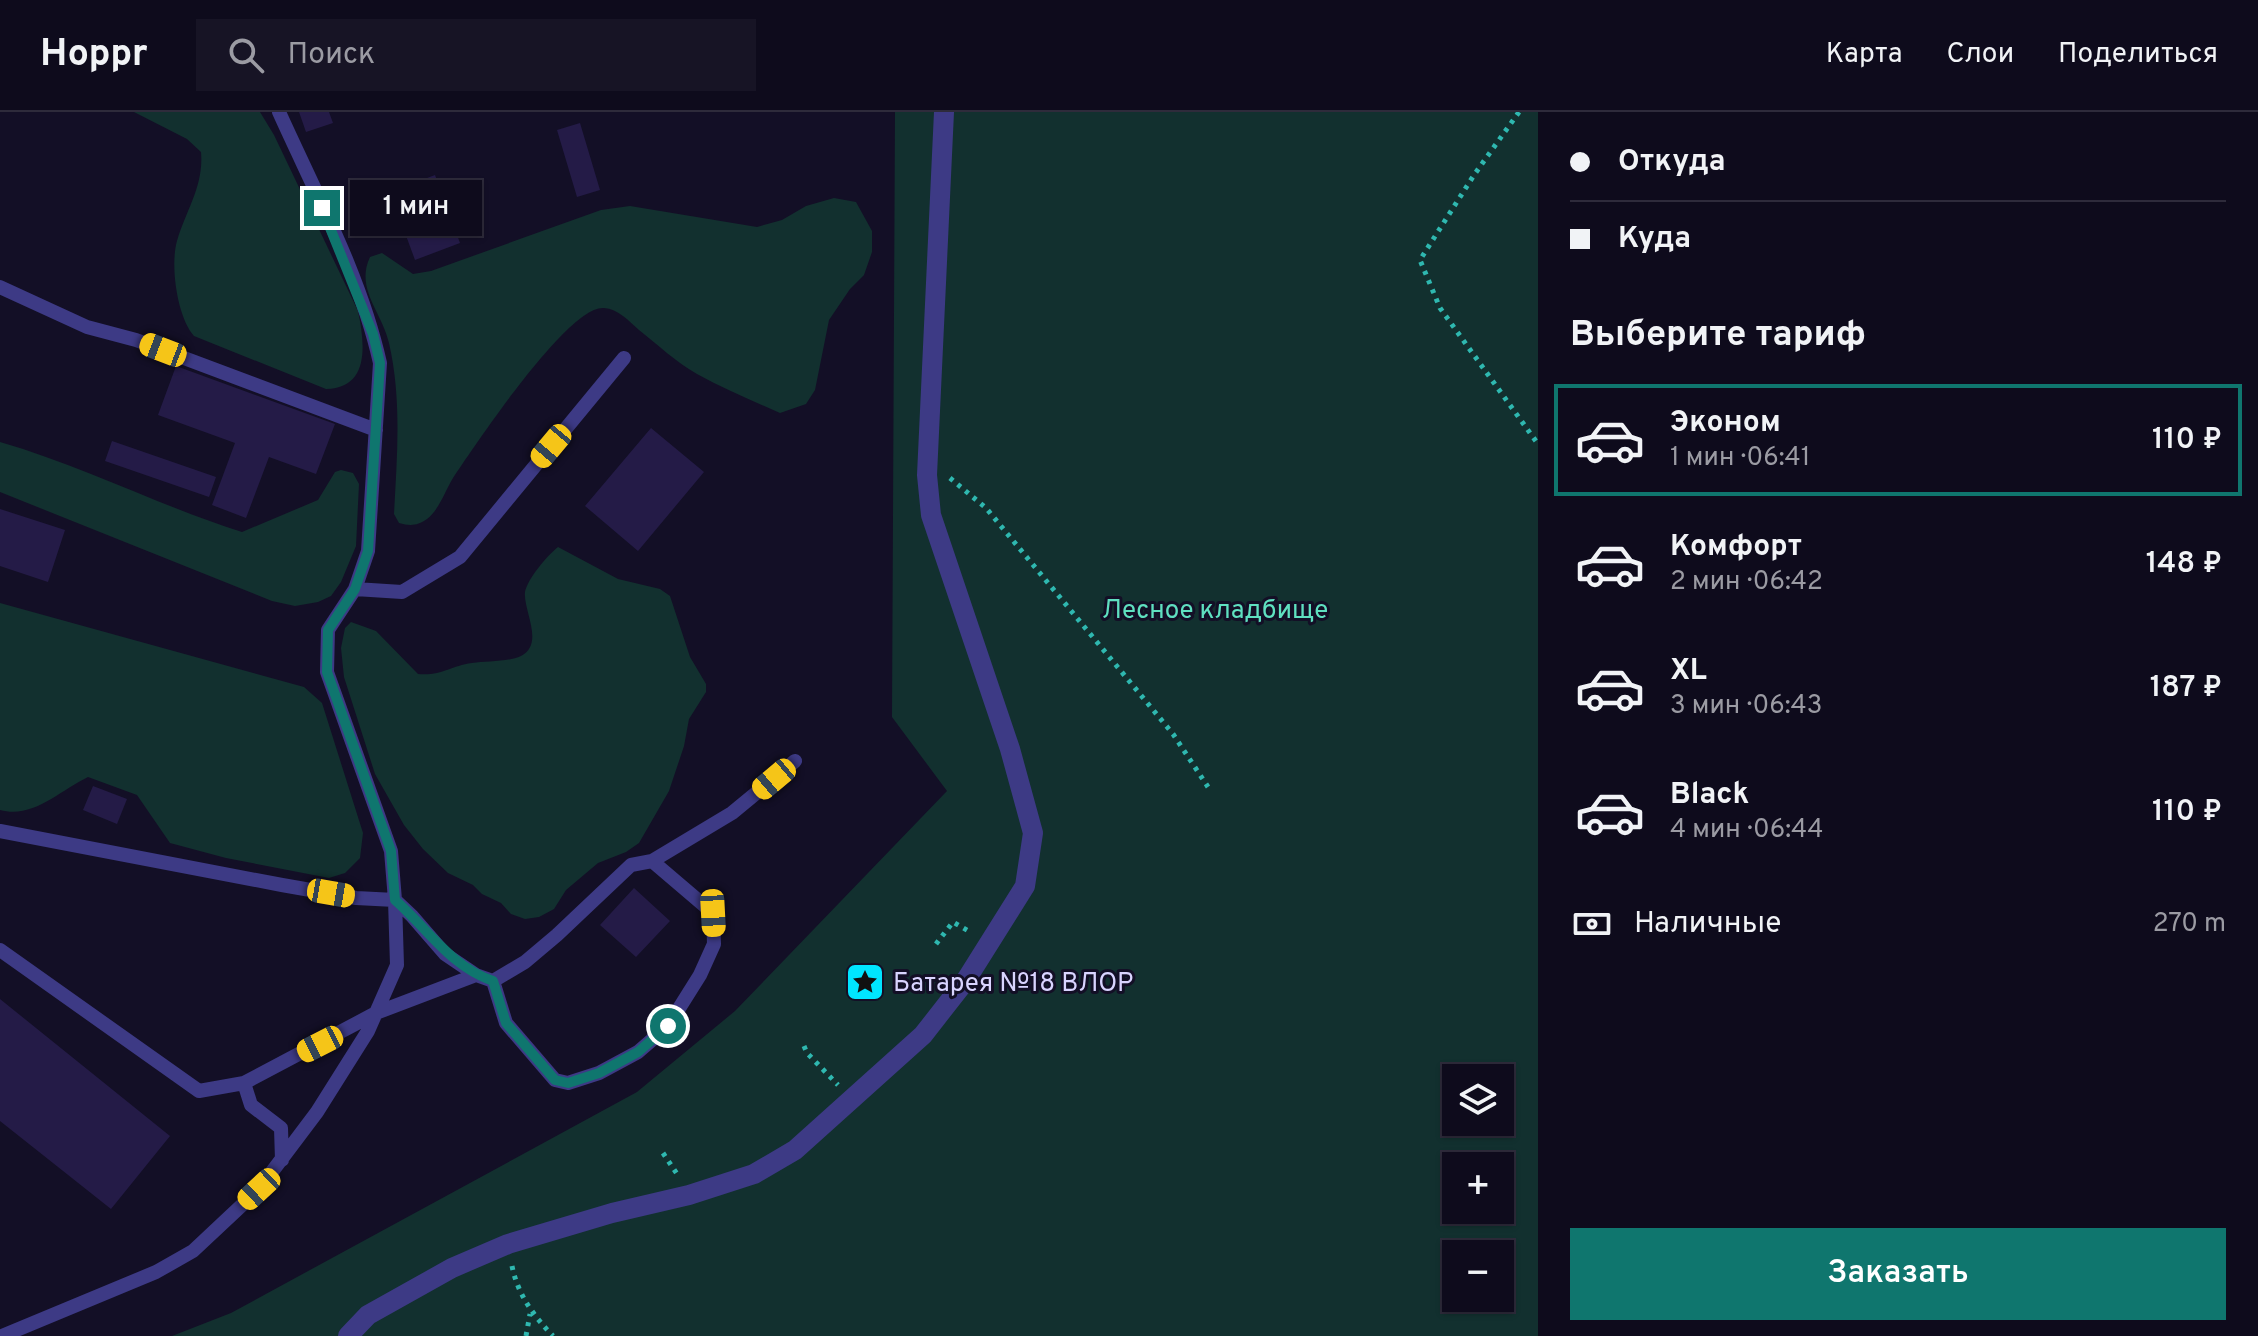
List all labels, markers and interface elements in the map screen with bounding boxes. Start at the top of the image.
search box [196,19,756,91]
text: Hoppr [40,31,148,80]
icon: search [224,33,268,77]
text: Поиск [288,37,375,74]
text: Карта [1826,37,1902,73]
text: Слои [1946,37,2014,73]
text: Поделиться [2058,37,2218,73]
text: Откуда [1618,144,1726,181]
callout: 1 мин [350,180,482,236]
route end [304,190,340,226]
text: 1 мин [383,191,449,224]
text: Куда [1618,221,1691,258]
text: Выберите тариф [1570,313,1866,359]
car [136,330,190,370]
icon: car [1574,404,1646,476]
text: Эконом [1670,405,1781,442]
car [526,420,576,472]
text: 110 ₽ [2152,422,2222,459]
text: 1 мин · 06:41 [1670,442,1810,475]
icon: car [1574,528,1646,600]
text: Комфорт [1670,529,1802,566]
text: 148 ₽ [2146,546,2222,583]
text: 2 мин · 06:42 [1670,566,1823,599]
park label: Лесное кладбище [1102,595,1328,628]
icon: car [1574,652,1646,724]
text: XL [1670,653,1707,690]
text: 187 ₽ [2150,670,2222,707]
text: 3 мин · 06:43 [1670,690,1822,723]
car [748,754,800,804]
icon: car [1574,776,1646,848]
text: Black [1670,777,1749,814]
text: 110 ₽ [2152,794,2222,831]
text: 4 мин · 06:44 [1670,814,1823,847]
car [305,877,357,909]
car [700,888,726,938]
icon: cash [1570,902,1614,946]
text: Наличные [1634,906,1781,943]
text: 270 m [2153,908,2226,941]
place icon: Батарея №18 ВЛОР [844,961,886,1003]
place label: Батарея №18 ВЛОР [893,968,1134,1001]
route start [650,1008,686,1044]
car [293,1022,347,1066]
map controls [1442,1064,1514,1312]
button: layers [1442,1064,1514,1136]
button: + [1442,1152,1514,1224]
car [233,1164,285,1214]
button: Заказать [1570,1228,2226,1320]
button: − [1442,1240,1514,1312]

